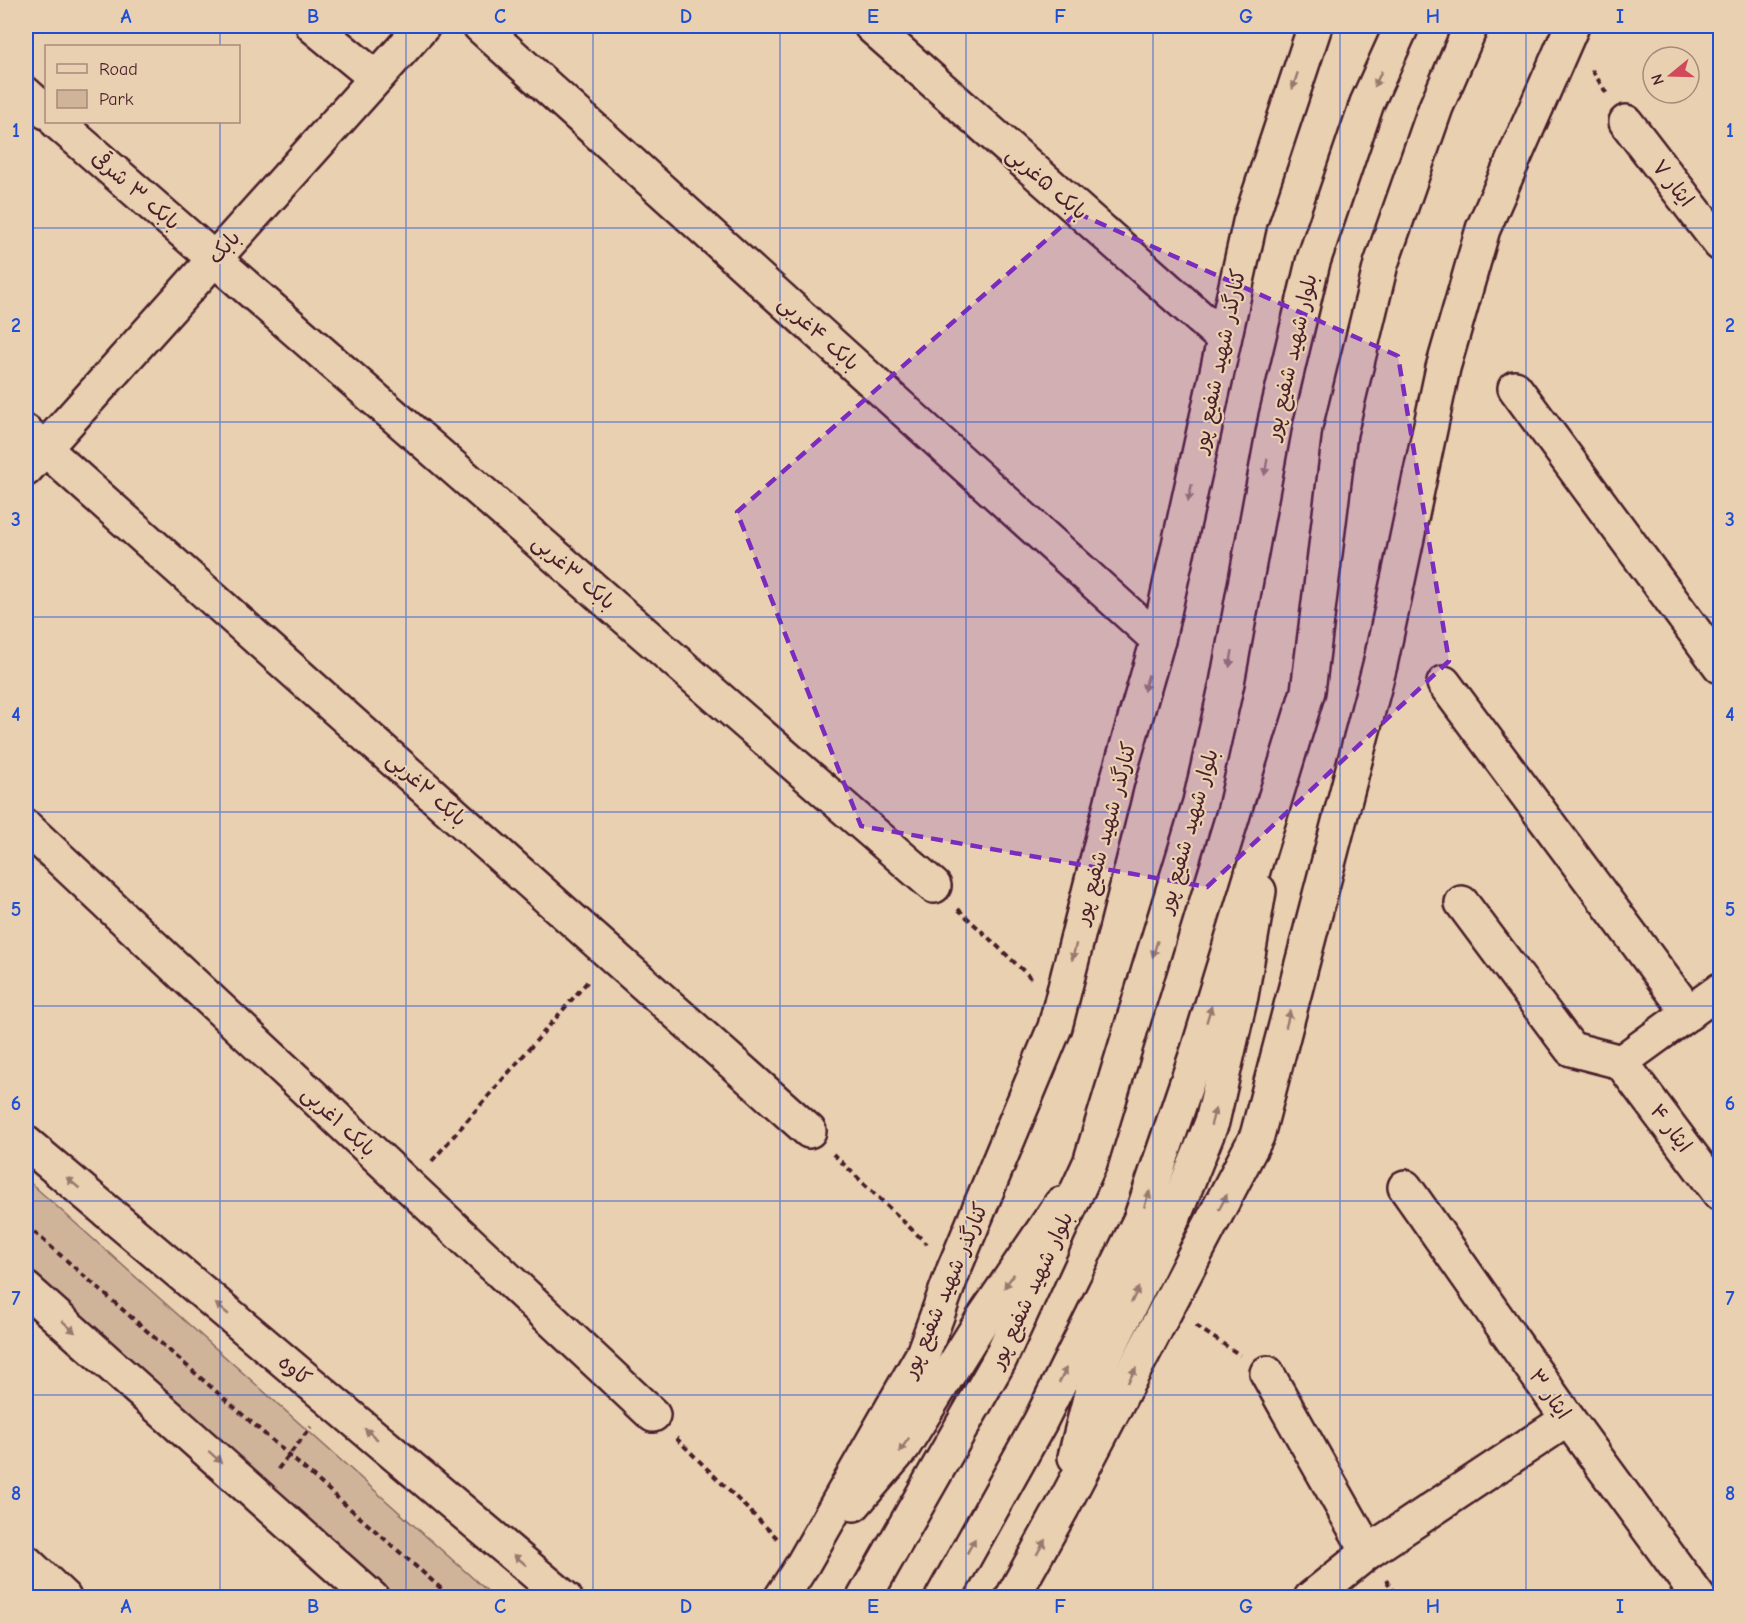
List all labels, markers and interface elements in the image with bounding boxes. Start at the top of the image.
text: A [120,5,132,28]
text: B [307,5,319,28]
text: C [494,5,506,28]
text: D [680,5,692,28]
text: E [867,5,879,28]
text: F [1054,5,1066,28]
text: G [1239,5,1253,28]
text: H [1426,5,1440,28]
text: I [1616,5,1624,28]
legend [45,45,240,123]
north arrow [1641,45,1701,105]
text: Road [99,59,138,80]
one-way arrow [1373,70,1383,88]
one-way arrow [1290,72,1299,90]
text: N [1648,72,1668,87]
text: Park [99,89,134,110]
text: 1 [12,119,20,142]
text: 1 [1726,119,1734,142]
street label: بابک ۵غربی [1000,141,1092,226]
street label: بابک ۳ شرقی [86,144,186,236]
street label: ایثار ۷ [1647,155,1699,211]
street label: بابک [203,225,246,269]
street label: کنارگذر شهید شفیع پور [1187,267,1253,458]
street label: بلوار شهید شفیع پور [1260,272,1325,445]
street label: بابک ۴غربی [772,290,864,377]
text: 2 [11,314,21,337]
text: 2 [1725,314,1735,337]
one-way arrow [1262,458,1271,477]
one-way arrow [1185,484,1194,503]
text: 3 [11,508,21,531]
text: 3 [1725,508,1735,531]
street label: بابک ۳غربی [526,530,620,616]
one-way arrow [1226,650,1235,669]
one-way arrow [1141,674,1150,692]
text: 4 [11,703,21,726]
text: 4 [1725,703,1735,726]
street label: کنارگذر شهید شفیع پور [1069,739,1144,930]
street label: بلوار شهید شفیع پور [1153,746,1226,919]
street label: بابک ۲غربی [381,747,472,832]
text: 5 [11,898,21,921]
text: 5 [1725,898,1735,921]
one-way arrow [1149,940,1159,958]
one-way arrow [1068,943,1078,961]
one-way arrow [1205,1005,1214,1023]
one-way arrow [1283,1010,1293,1028]
street label: بابک ۱غربی [296,1081,381,1163]
text: 6 [11,1092,21,1115]
text: 6 [1725,1092,1735,1115]
street label: ایثار ۴ [1645,1099,1697,1157]
one-way arrow [1209,1107,1218,1125]
one-way arrow [66,1177,81,1190]
one-way arrow [1143,1190,1153,1208]
one-way arrow [1218,1193,1227,1210]
street label: کنارگذر شهید شفیع پور [896,1199,996,1384]
street label: بلوار شهید شفیع پور [983,1208,1080,1375]
one-way arrow [1003,1272,1015,1288]
text: 7 [12,1287,21,1310]
one-way arrow [1130,1287,1140,1304]
text: 7 [1726,1287,1735,1310]
one-way arrow [214,1302,230,1315]
one-way arrow [61,1320,76,1333]
street label: کاوه [274,1350,316,1390]
street label: ایثار ۳ [1524,1364,1576,1424]
one-way arrow [1058,1366,1068,1383]
one-way arrow [1127,1366,1137,1383]
one-way arrow [364,1428,379,1441]
one-way arrow [898,1436,910,1452]
one-way arrow [207,1450,222,1463]
text: 8 [11,1482,21,1505]
text: 8 [1725,1482,1735,1505]
one-way arrow [966,1537,976,1554]
one-way arrow [1035,1539,1046,1555]
one-way arrow [513,1554,528,1567]
text: A [120,1595,132,1618]
text: B [307,1595,319,1618]
text: C [494,1595,506,1618]
text: D [680,1595,692,1618]
text: E [867,1595,879,1618]
text: F [1054,1595,1066,1618]
text: G [1239,1595,1253,1618]
text: H [1426,1595,1440,1618]
text: I [1616,1595,1624,1618]

